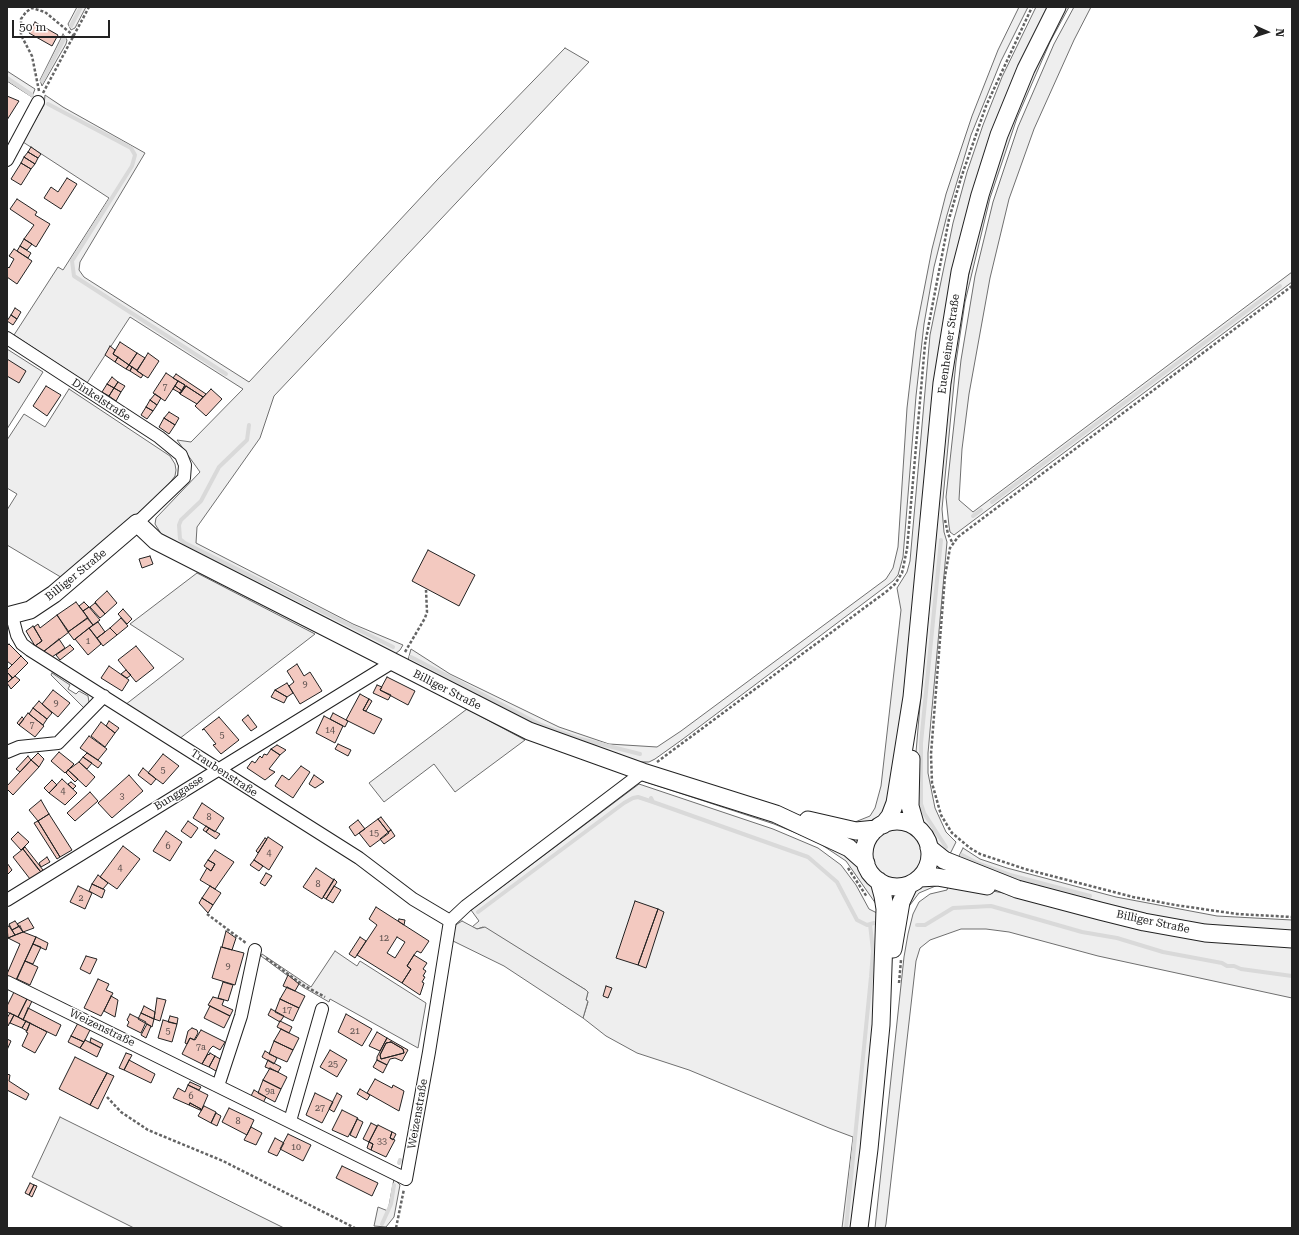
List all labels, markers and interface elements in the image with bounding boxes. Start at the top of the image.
scale bar [14,12,112,38]
north arrow [1247,12,1287,52]
text: 50 m [19,20,46,34]
text: N [1273,28,1286,37]
street label: Euenheimer Straße [935,293,963,395]
street label: Dinkelstraße [69,376,133,424]
house number: 7 [162,382,168,392]
street label: Billiger Straße [43,546,109,604]
house number: 1 [85,636,91,646]
street label: Billiger Straße [411,667,483,713]
house number: 9 [302,679,308,689]
house number: 9 [53,698,59,708]
house number: 7 [29,720,35,730]
house number: 14 [325,725,335,735]
house number: 5 [219,730,225,740]
street label: Traubenstraße [188,746,260,800]
house number: 5 [160,765,166,775]
street label: Bunggasse [152,773,206,813]
house number: 4 [60,786,66,796]
house number: 3 [119,791,125,801]
house number: 8 [206,812,212,822]
house number: 15 [369,828,379,838]
house number: 6 [165,841,171,851]
house number: 4 [266,848,272,858]
house number: 4 [117,863,123,873]
house number: 8 [315,879,321,889]
house number: 2 [78,893,84,903]
street label: Billiger Straße [1115,908,1191,936]
house number: 12 [379,933,389,943]
house number: 9 [225,961,231,971]
house number: 17 [282,1005,292,1015]
street label: Weizenstraße [67,1006,137,1050]
house number: 5 [165,1026,171,1036]
house number: 21 [350,1026,360,1036]
house number: 7a [196,1042,206,1052]
house number: 25 [328,1059,338,1069]
street label: Weizenstraße [405,1078,431,1150]
house number: 9a [265,1086,275,1096]
house number: 6 [188,1091,194,1101]
house number: 27 [315,1103,325,1113]
house number: 8 [235,1116,241,1126]
house number: 33 [377,1136,387,1146]
house number: 10 [291,1142,301,1152]

